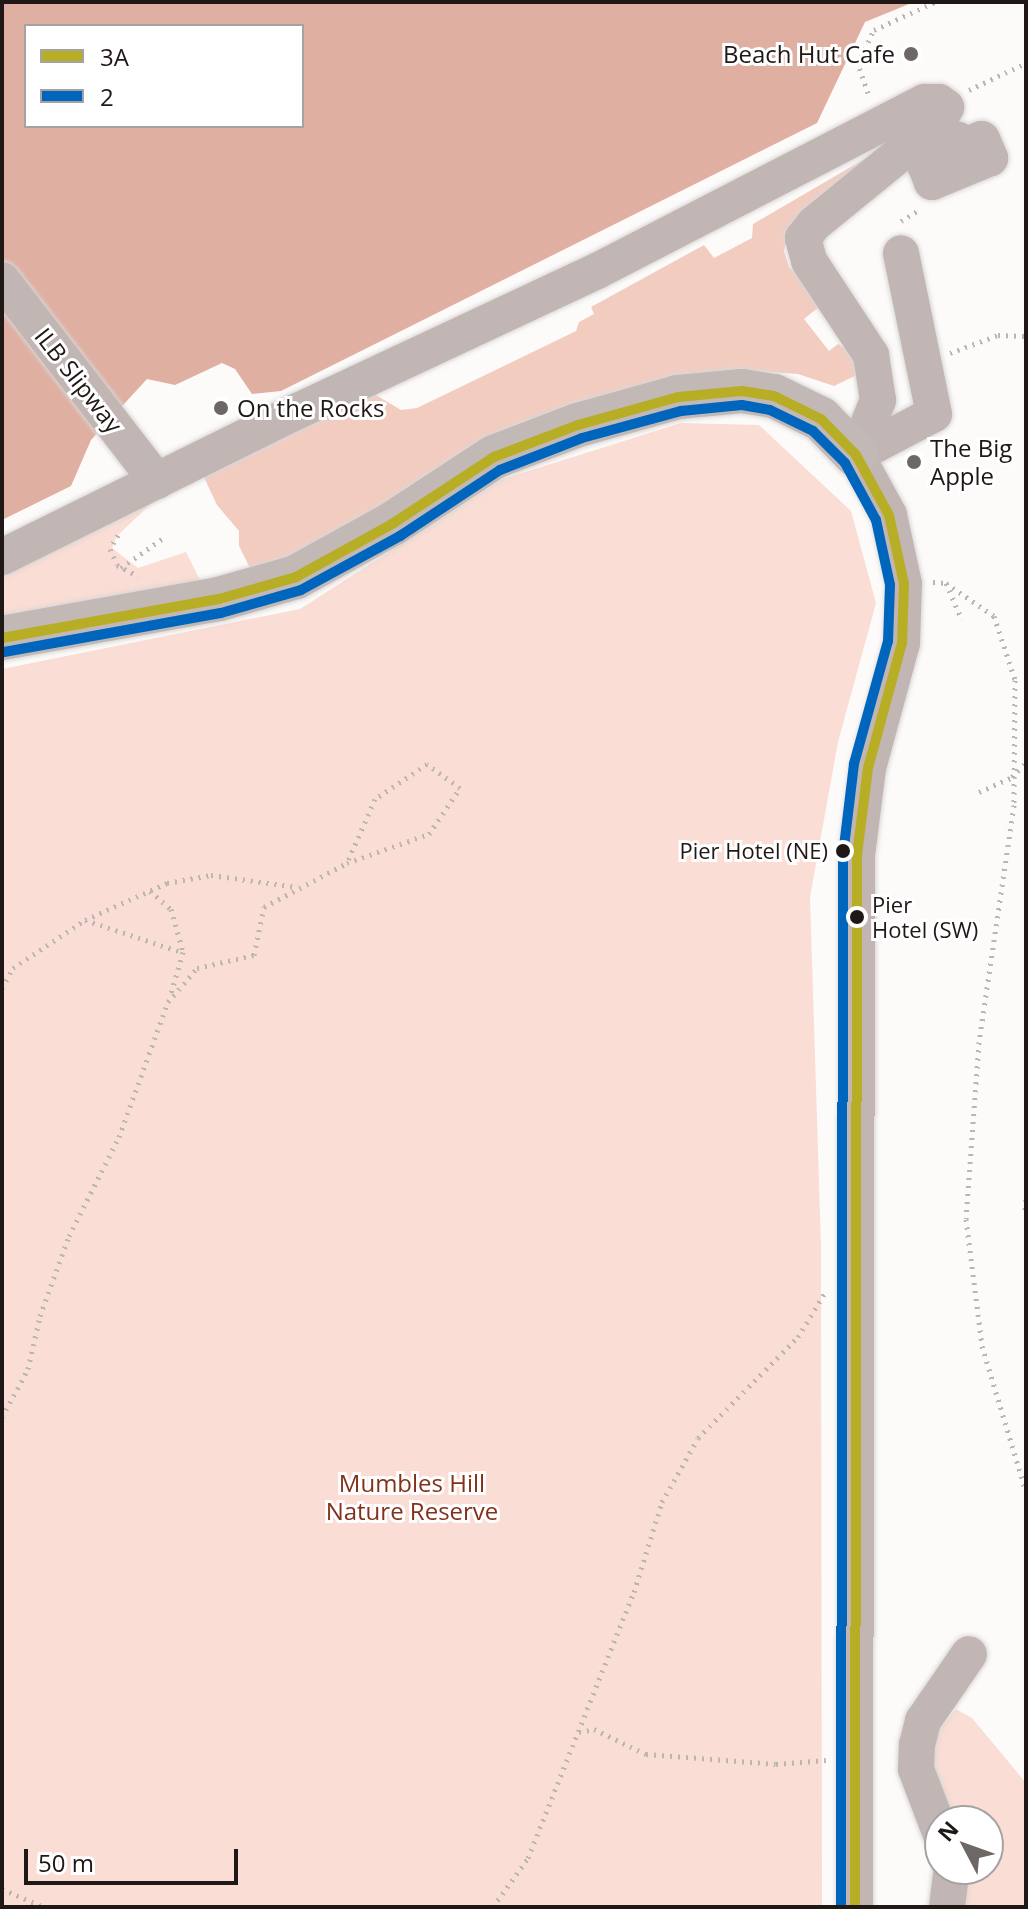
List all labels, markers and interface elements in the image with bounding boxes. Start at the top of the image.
legend [24,24,304,128]
text: 3A [100,40,129,73]
place label: Beach Hut Cafe [723,40,895,68]
marker: Beach Hut Cafe [902,45,920,63]
text: 2 [100,80,114,113]
street label: ILB Slipway [29,322,129,438]
place label: On the Rocks [237,394,384,422]
marker: On the Rocks [212,399,230,417]
place label: The Big Apple [930,434,1012,490]
marker: The Big Apple [905,453,923,471]
place label: Pier Hotel (NE) [679,838,828,864]
marker: Pier Hotel (NE) [835,843,851,859]
place label: Pier Hotel (SW) [872,891,978,942]
marker: Pier Hotel (SW) [849,909,865,925]
park label: Mumbles Hill Nature Reserve [326,1469,498,1525]
north arrow [924,1805,1004,1885]
text: N [930,1814,965,1847]
scale bar [28,1833,242,1883]
text: 50 m [38,1846,94,1879]

